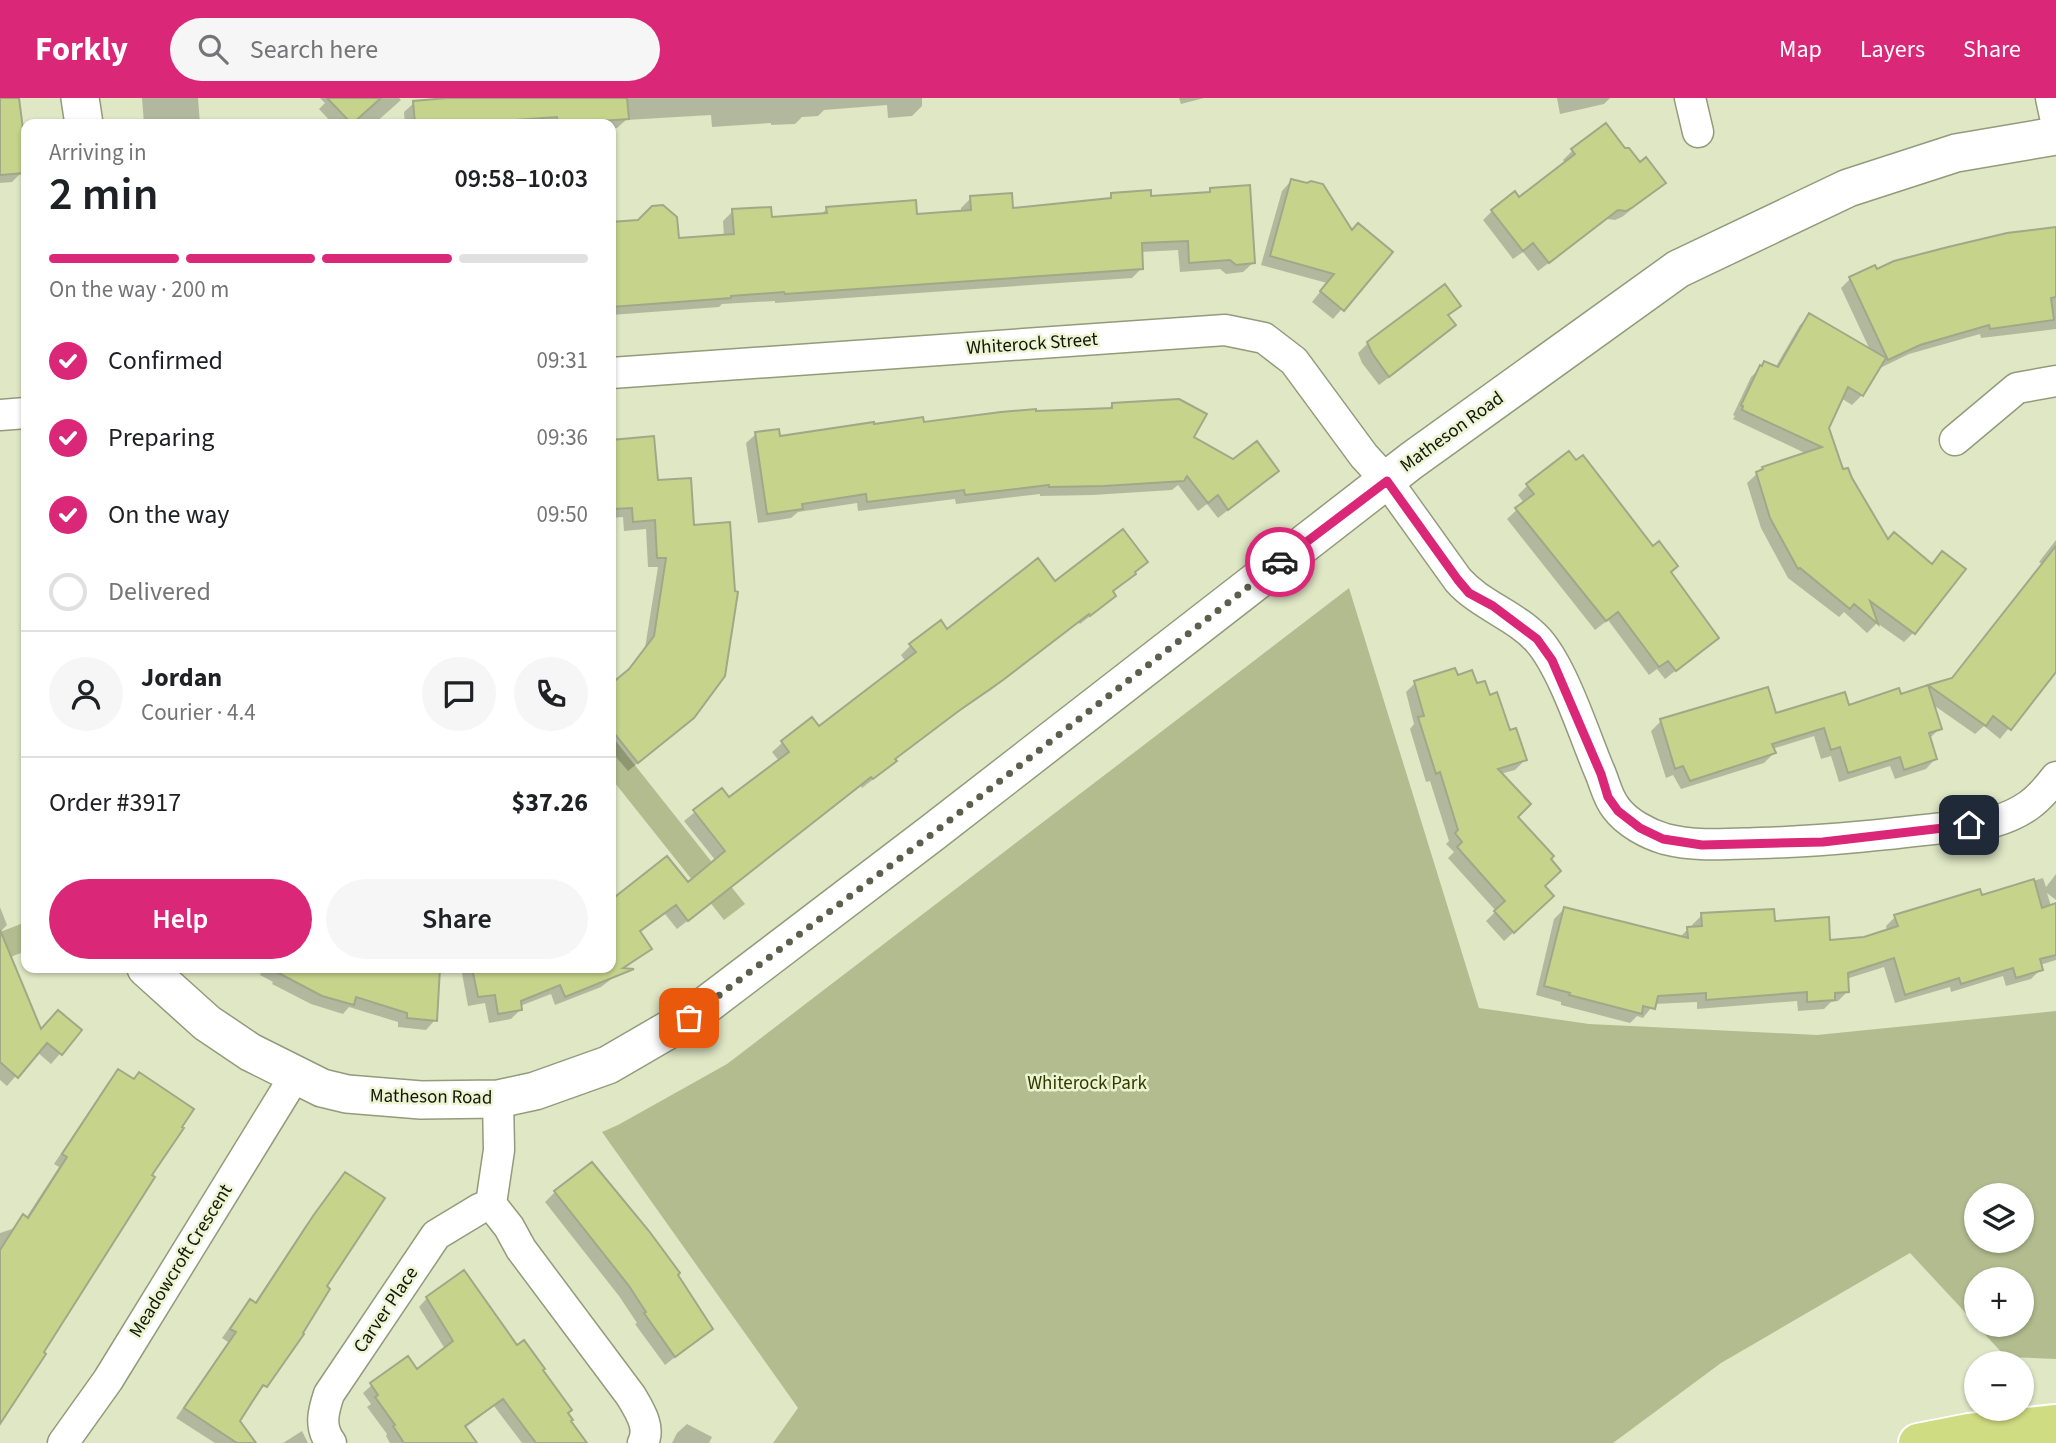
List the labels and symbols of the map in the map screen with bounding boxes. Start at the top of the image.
street label: Whiterock Street [965,326,1099,362]
street label: Matheson Road [1394,385,1510,479]
courier [1245,527,1315,597]
pin [1939,795,1999,855]
pin [659,988,719,1048]
park label: Whiterock Park [1027,1070,1147,1097]
street label: Matheson Road [370,1082,492,1112]
street label: Meadowcroft Crescent [123,1179,240,1343]
street label: Carver Place [347,1261,425,1359]

